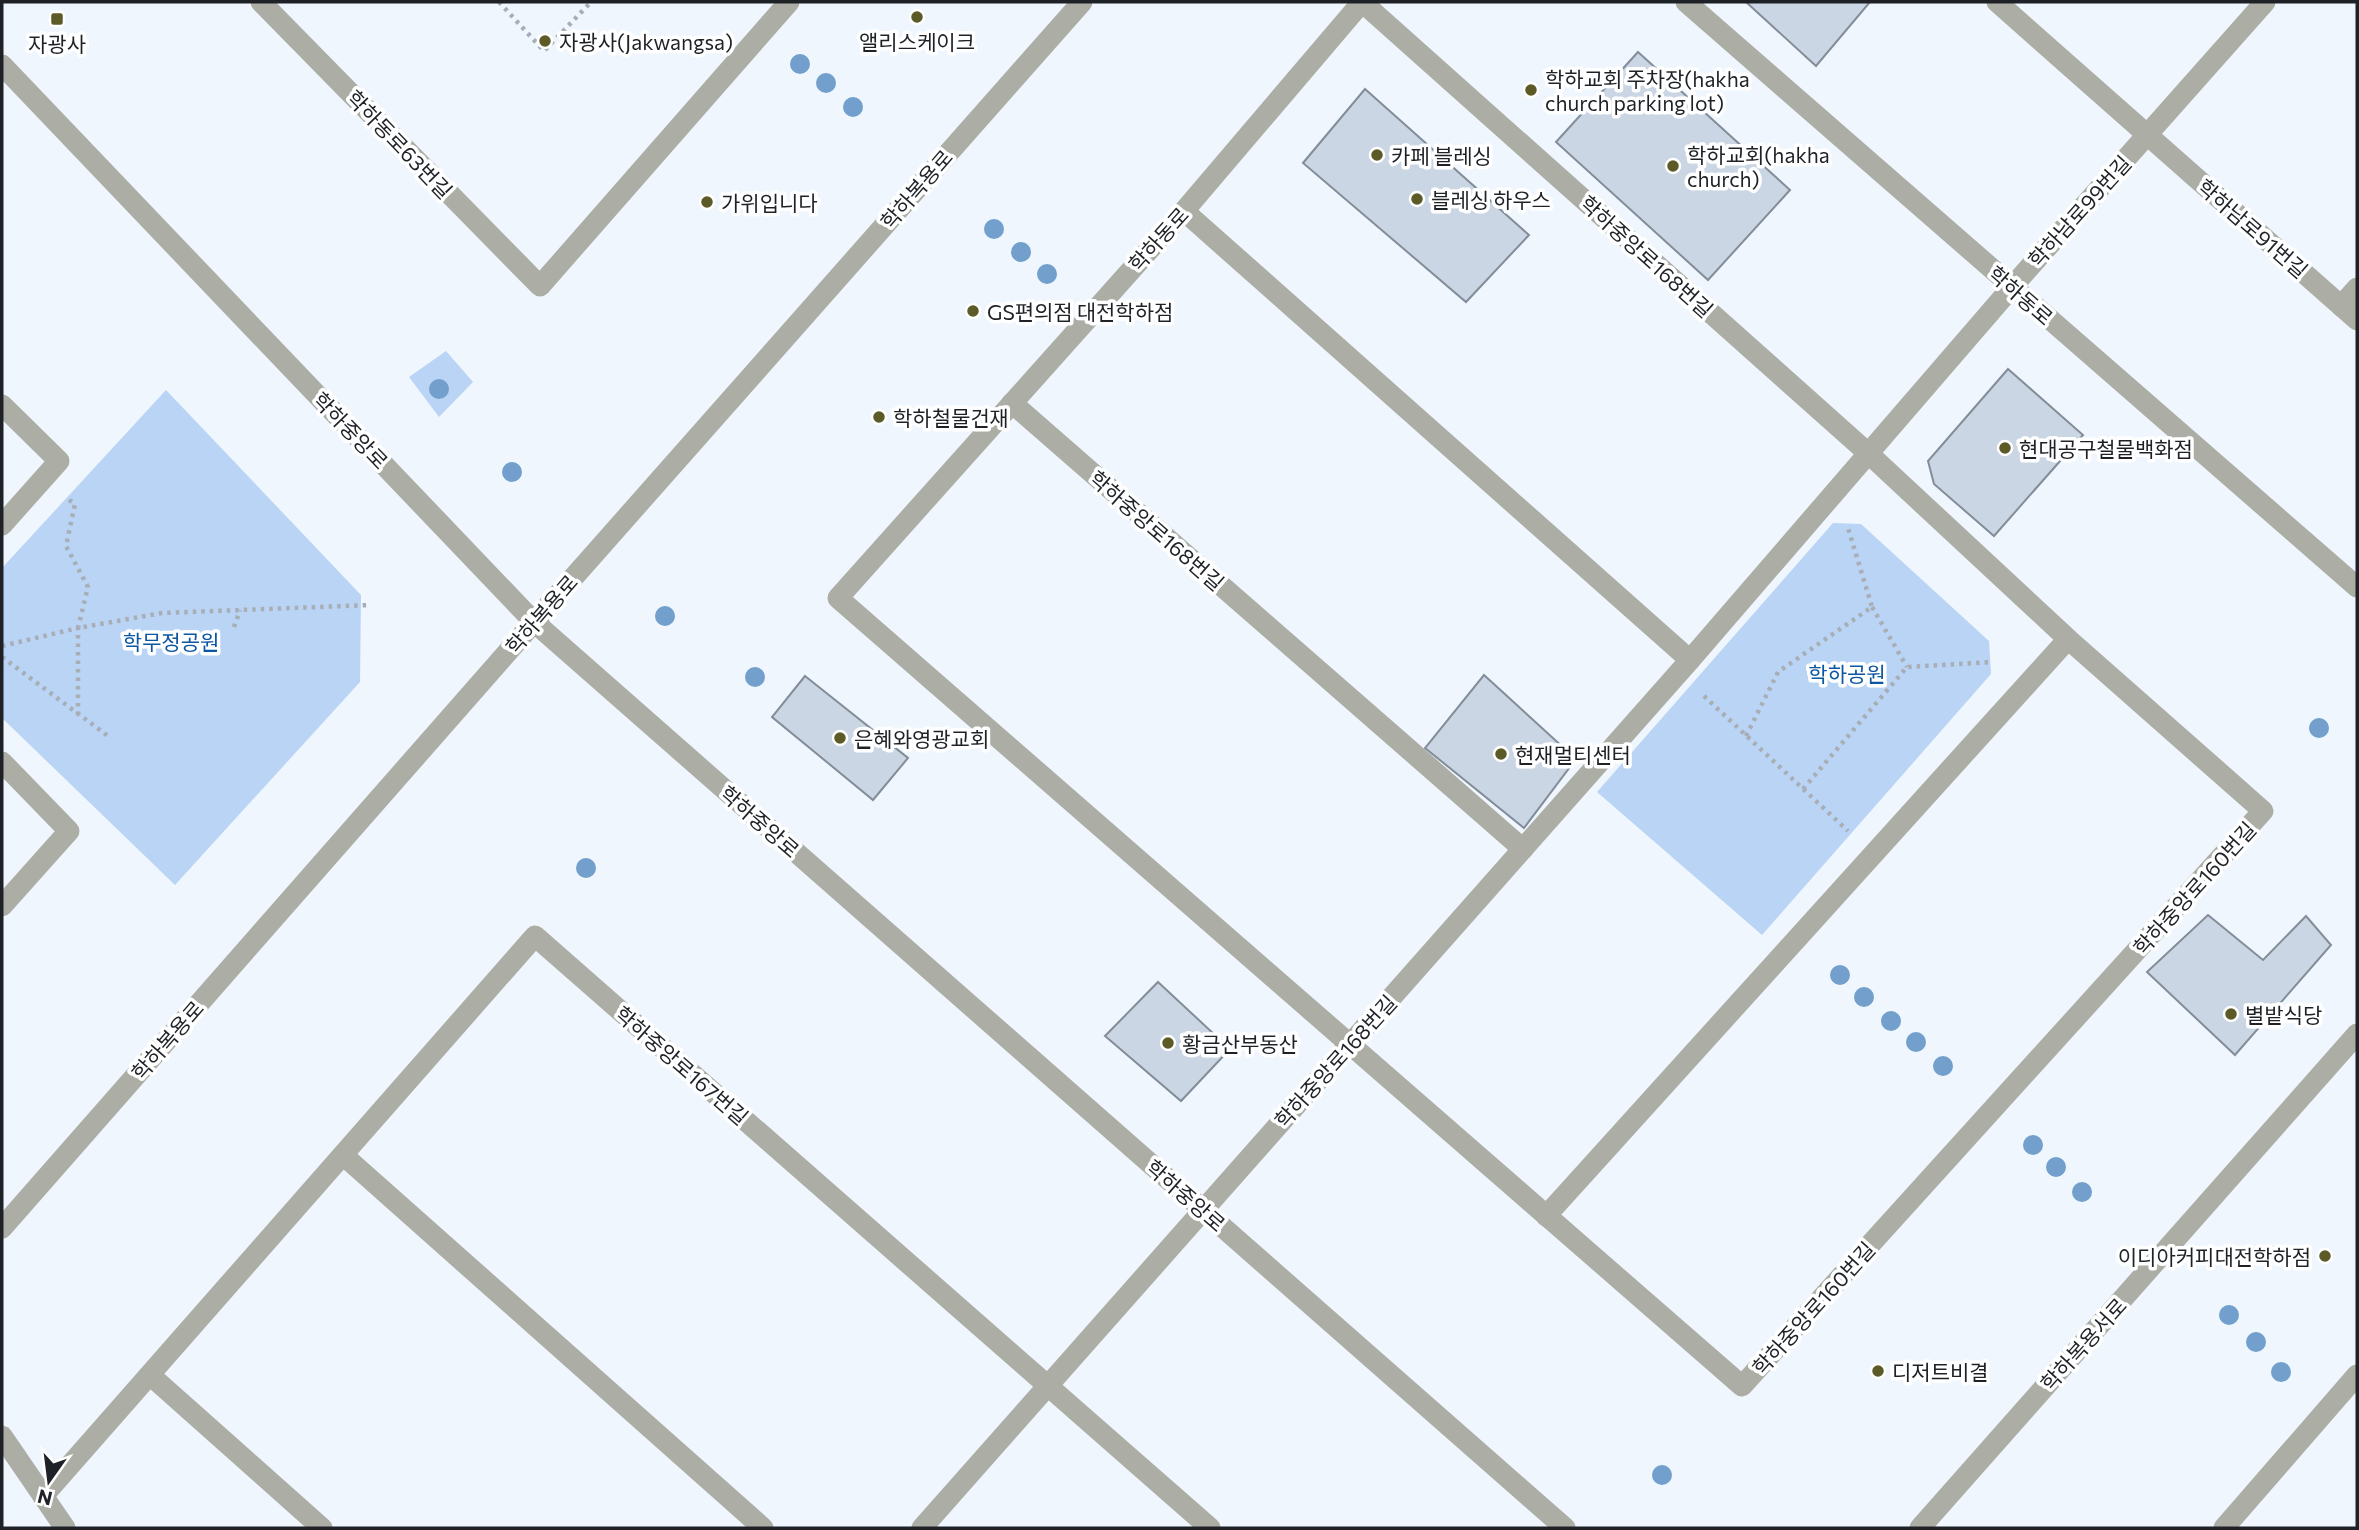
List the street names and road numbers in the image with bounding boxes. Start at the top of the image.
street label: 학하동로63번길 [342,85,458,203]
street label: 학하복용로 [875,144,957,234]
street label: 학하남로99번길 [2022,150,2136,272]
street label: 학하남로91번길 [2193,173,2313,283]
street label: 학하중앙로168번길 [1576,190,1718,322]
street label: 학하동로 [1123,202,1193,276]
street label: 학하동로 [1984,260,2058,330]
street label: 학하중앙로 [308,387,394,473]
street label: 학하중앙로168번길 [1085,465,1229,595]
street label: 학하복용로 [500,569,582,659]
street label: 학하중앙로 [715,780,805,862]
street label: 학하중앙로160번길 [2128,816,2260,960]
street label: 학하중앙로168번길 [1269,990,1401,1132]
street label: 학하복용로 [126,995,208,1085]
street label: 학하중앙로167번길 [610,1000,754,1130]
street label: 학하중앙로 [1141,1154,1231,1236]
street label: 학하중앙로160번길 [1747,1236,1879,1380]
street label: 학하복용서로 [2035,1293,2131,1395]

